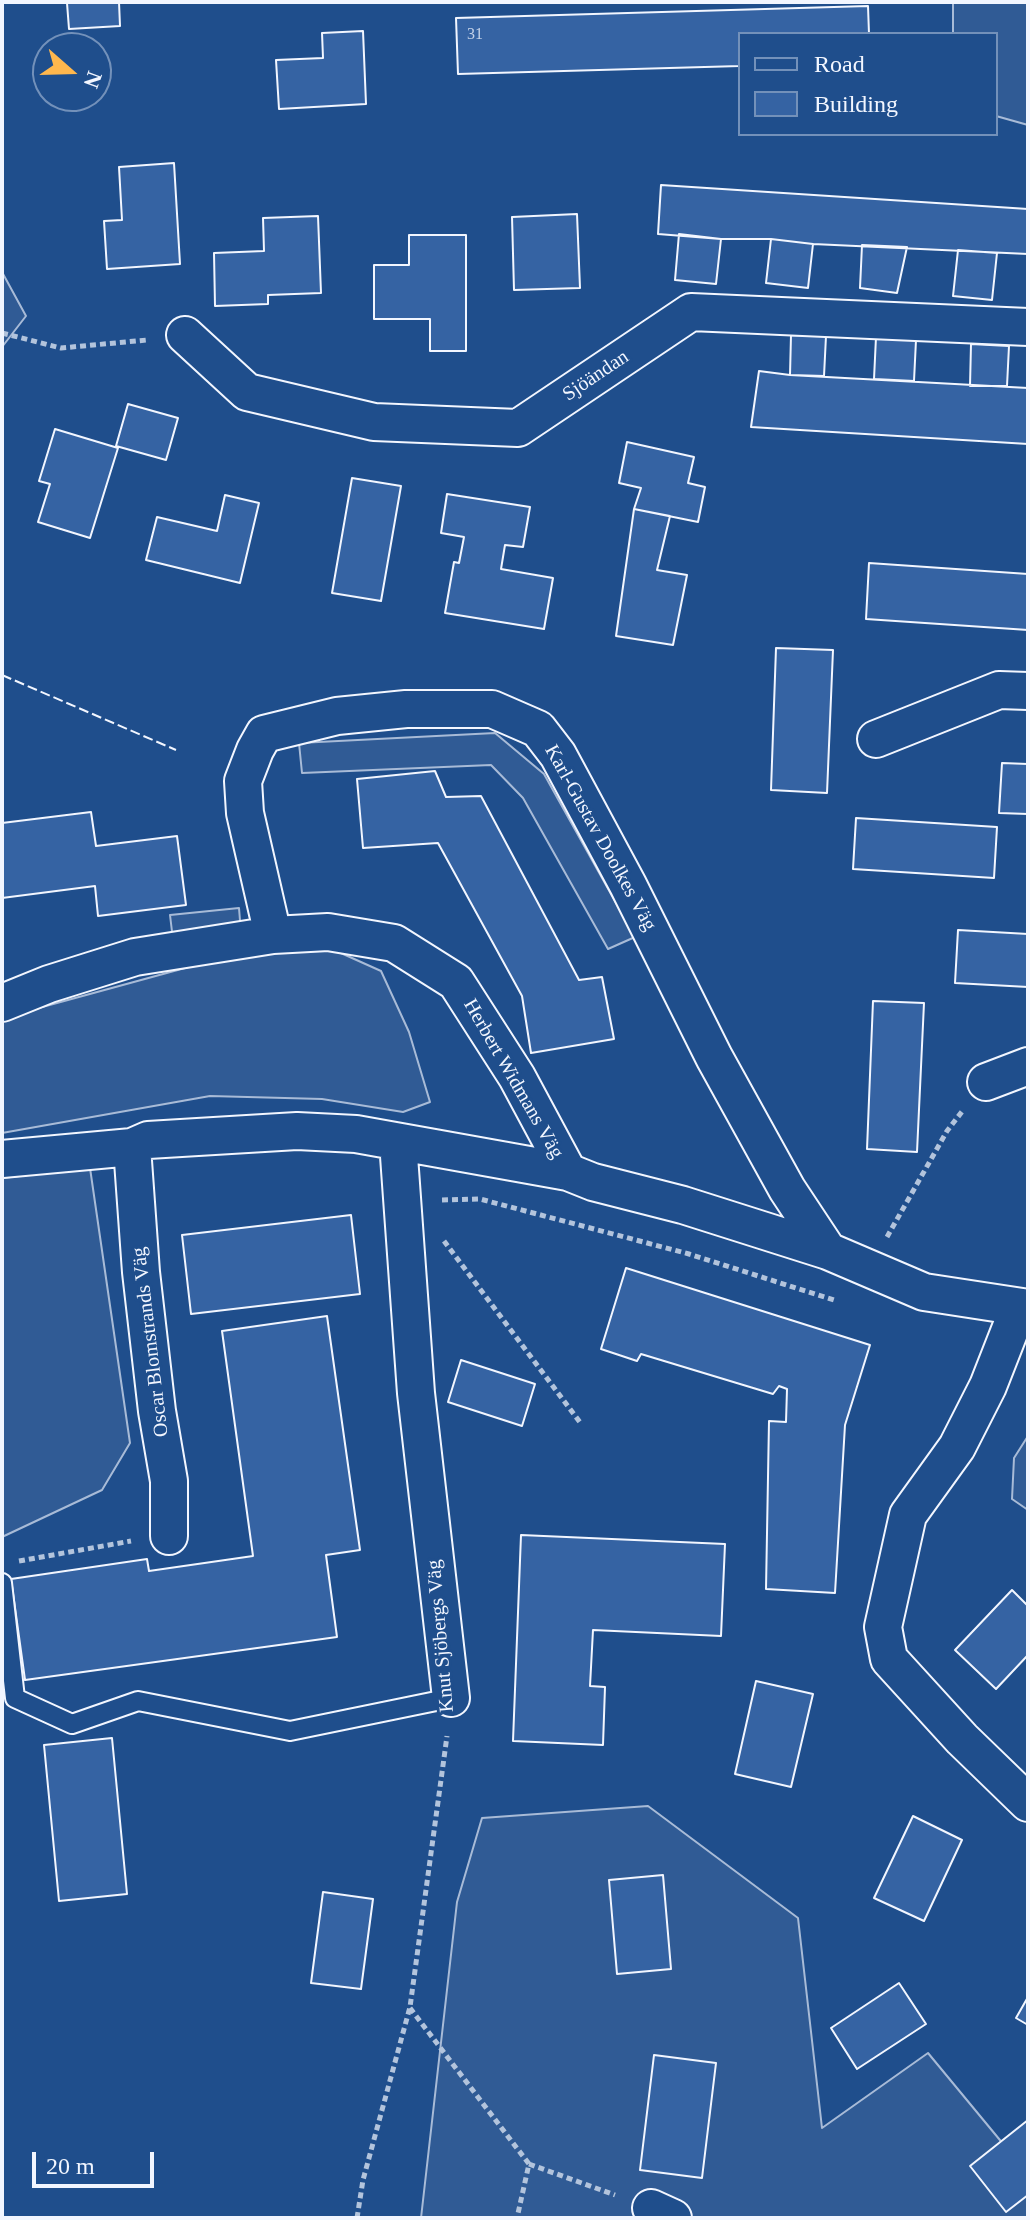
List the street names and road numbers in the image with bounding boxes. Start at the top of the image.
street label: Sjöändan [558,345,634,407]
street label: Karl-Gustav Doolkes Väg [539,741,661,935]
street label: Herbert Widmans Väg [458,995,568,1163]
street label: Oscar Blomstrands Väg [127,1246,175,1438]
street label: Knut Sjöbergs Väg [422,1559,460,1713]

